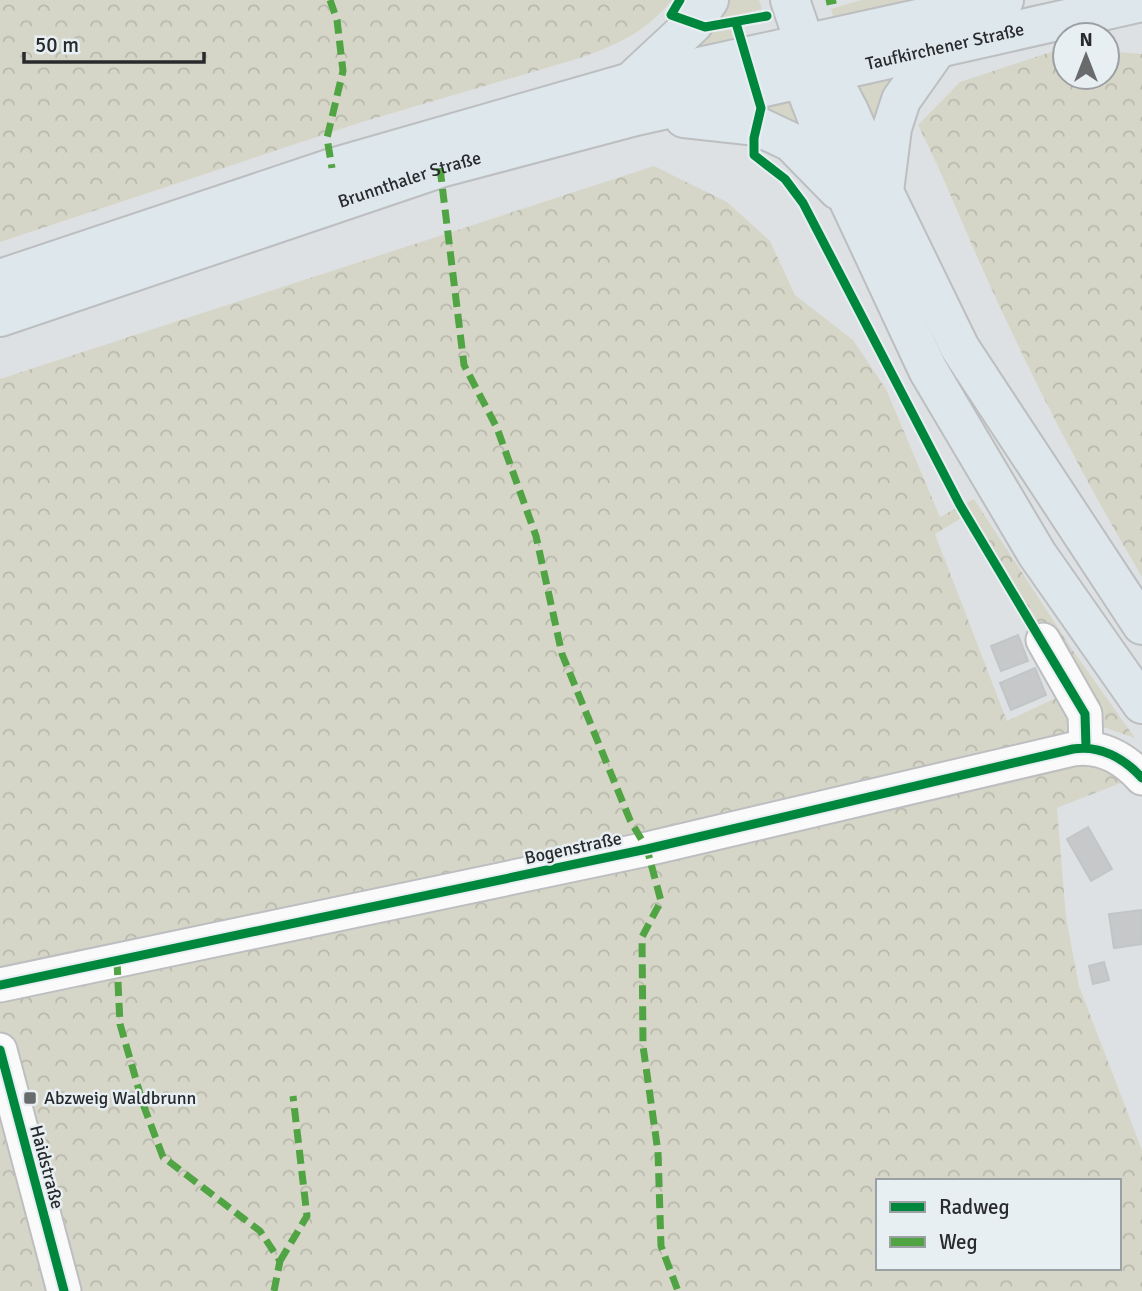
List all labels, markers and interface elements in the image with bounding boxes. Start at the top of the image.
street label: Taufkirchener Straße [864,18,1026,75]
scale bar [24,21,205,65]
north arrow [1051,21,1121,91]
text: N [1079,28,1093,52]
text: 50 m [35,32,79,58]
street label: Brunnthaler Straße [335,147,483,213]
street label: Bogenstraße [522,827,624,869]
place label: Abzweig Waldbrunn [44,1087,196,1109]
marker: Abzweig Waldbrunn [22,1090,38,1106]
street label: Haidstraße [25,1123,69,1211]
legend [876,1179,1121,1270]
text: Radweg [939,1194,1010,1220]
text: Weg [939,1229,978,1255]

